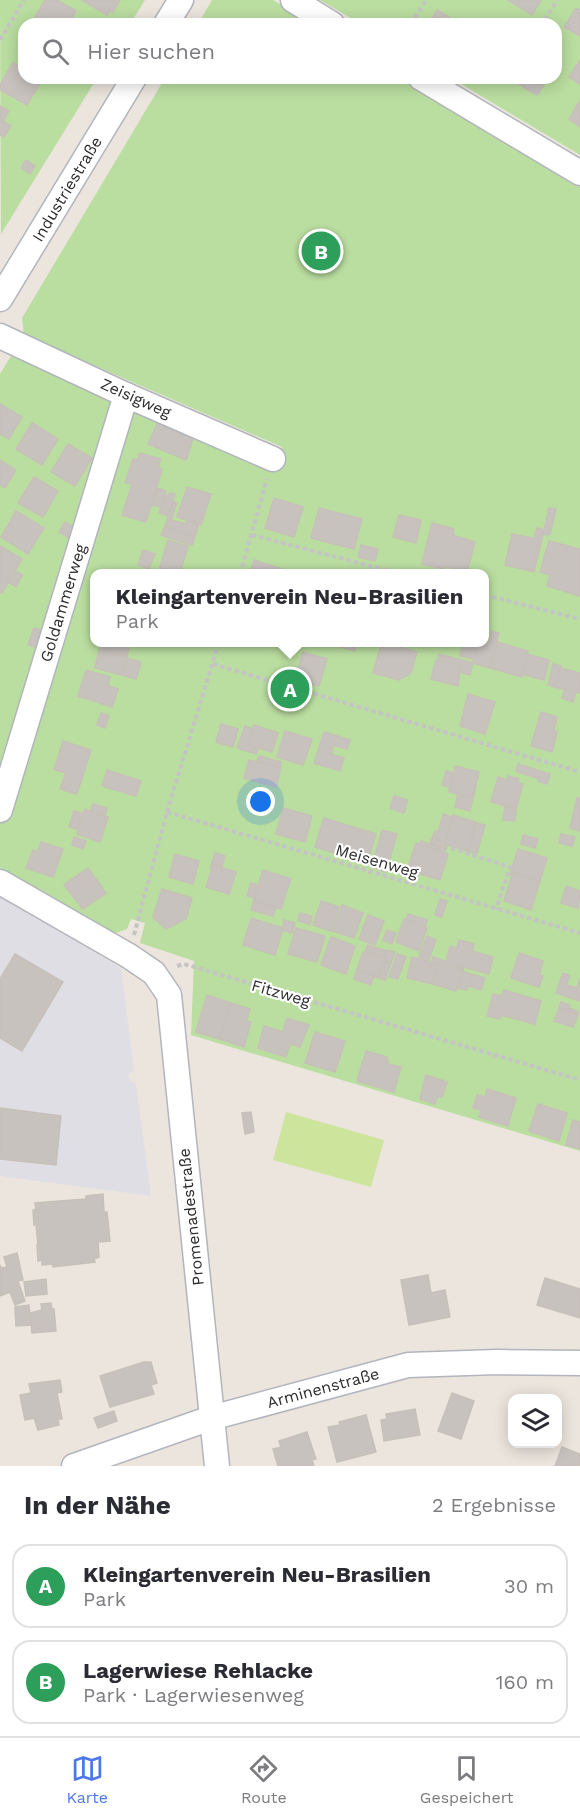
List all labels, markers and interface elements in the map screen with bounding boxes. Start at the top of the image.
search box [18,18,562,84]
icon: search [39,35,72,68]
text: Hier suchen [87,39,215,64]
street label: Industriestraße [28,133,106,245]
pin: B [302,228,340,274]
street label: Zeisigweg [98,374,175,422]
street label: Goldammerweg [36,541,90,664]
popup [90,569,489,647]
text: Kleingartenverein Neu-Brasilien [116,584,463,609]
text: Park [116,609,159,633]
pin: A [270,666,310,712]
your location [246,787,275,816]
street label: Meisenweg [333,840,421,882]
street label: Fitzweg [249,976,313,1011]
street label: Promenadestraße [174,1147,208,1287]
street label: Arminenstraße [265,1364,381,1412]
map controls [508,1394,562,1448]
button: layers [508,1394,562,1448]
text: In der Nähe [24,1490,171,1520]
text: 2 Ergebnisse [432,1493,556,1517]
text: Kleingartenverein Neu-Brasilien [83,1562,431,1587]
text: A [39,1574,52,1598]
text: 30 m [504,1574,554,1598]
text: Park [83,1587,126,1611]
text: Lagerwiese Rehlacke [83,1658,313,1683]
text: B [39,1670,52,1694]
text: 160 m [496,1670,554,1694]
text: Park · Lagerwiesenweg [83,1683,304,1707]
tab: Karte [67,1752,108,1807]
tab: Route [241,1752,287,1807]
tab: Gespeichert [420,1752,513,1807]

